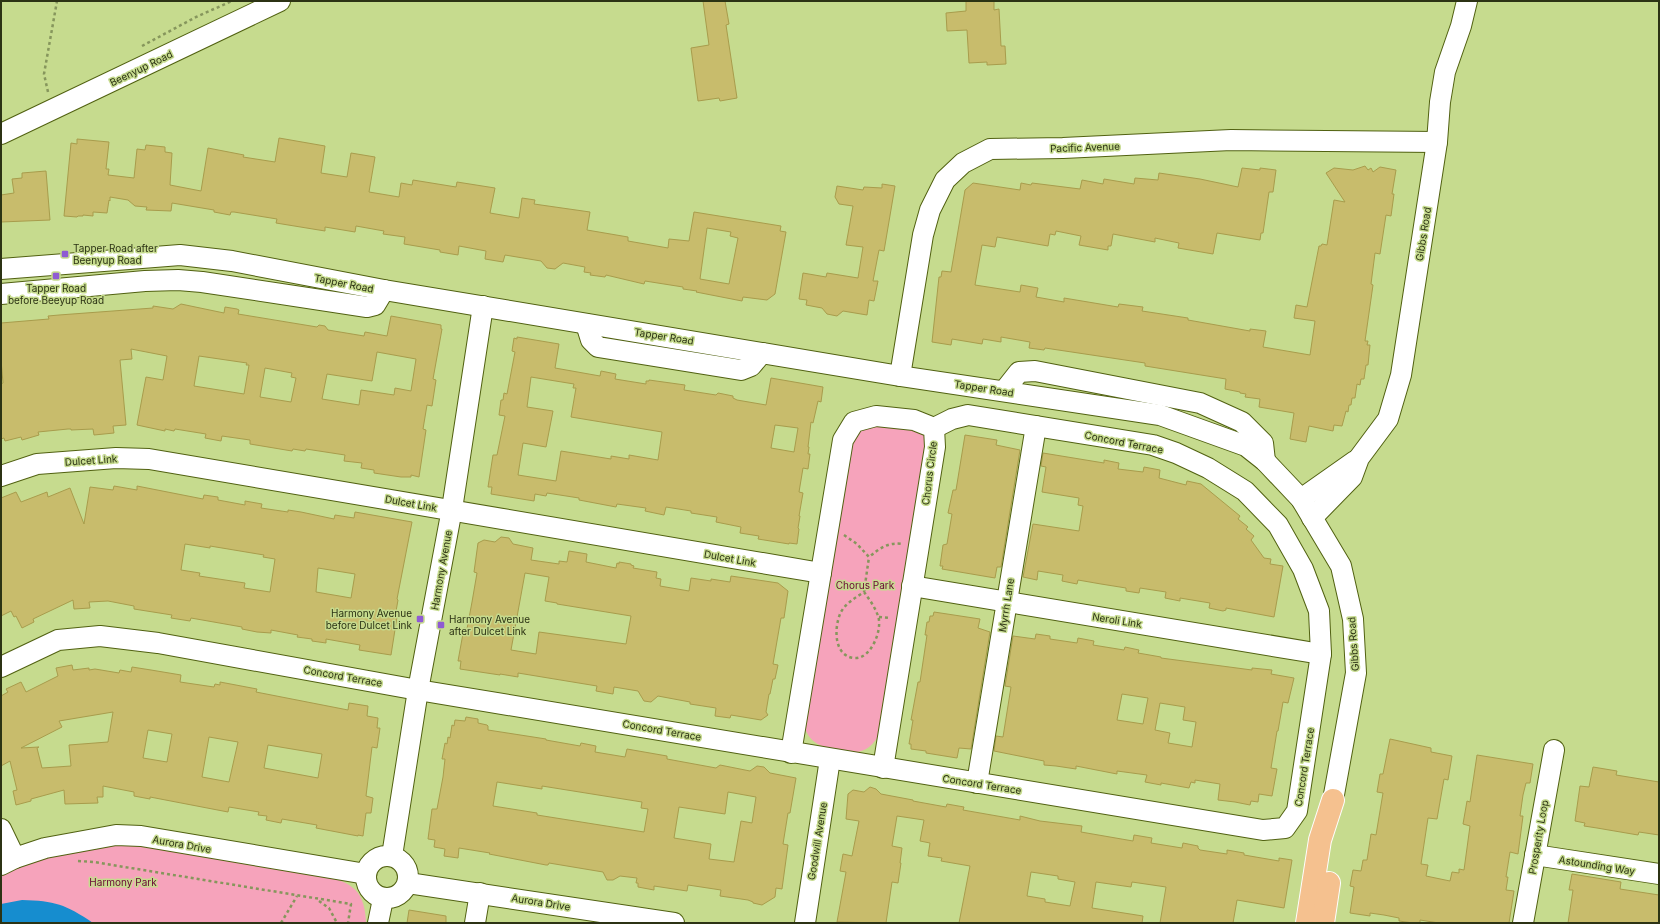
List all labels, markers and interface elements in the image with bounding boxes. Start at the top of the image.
street label: Beenyup Road [108,48,174,88]
street label: Pacific Avenue [1050,140,1120,154]
street label: Gibbs Road [1413,206,1433,262]
place label: Tapper Road after Beenyup Road [73,242,158,266]
marker: Tapper Road after Beenyup Road [60,249,70,259]
marker: Tapper Road before Beeyup Road [51,271,61,281]
street label: Tapper Road [313,271,375,295]
place label: Tapper Road before Beeyup Road [8,282,104,306]
street label: Tapper Road [633,325,695,347]
street label: Tapper Road [953,377,1015,399]
street label: Concord Terrace [1084,428,1164,456]
street label: Chorus Circle [919,440,939,506]
street label: Dulcet Link [64,452,118,468]
street label: Dulcet Link [384,493,438,514]
street label: Harmony Avenue [428,529,454,611]
street label: Dulcet Link [703,548,757,569]
street label: Myrrh Lane [996,577,1016,633]
park label: Chorus Park [836,579,895,591]
place label: Harmony Avenue before Dulcet Link [326,607,413,631]
street label: Neroli Link [1091,610,1143,630]
place label: Harmony Avenue after Dulcet Link [449,613,530,637]
marker: Harmony Avenue before Dulcet Link [415,614,425,624]
street label: Gibbs Road [1345,616,1361,672]
marker: Harmony Avenue after Dulcet Link [436,620,446,630]
street label: Concord Terrace [303,663,383,689]
street label: Concord Terrace [622,717,702,743]
street label: Concord Terrace [1292,726,1316,807]
street label: Concord Terrace [942,772,1023,796]
street label: Prosperity Loop [1526,799,1550,875]
street label: Goodwill Avenue [805,801,829,881]
street label: Aurora Drive [152,833,212,855]
street label: Astounding Way [1558,853,1636,877]
park label: Harmony Park [89,876,157,888]
street label: Aurora Drive [511,891,571,913]

